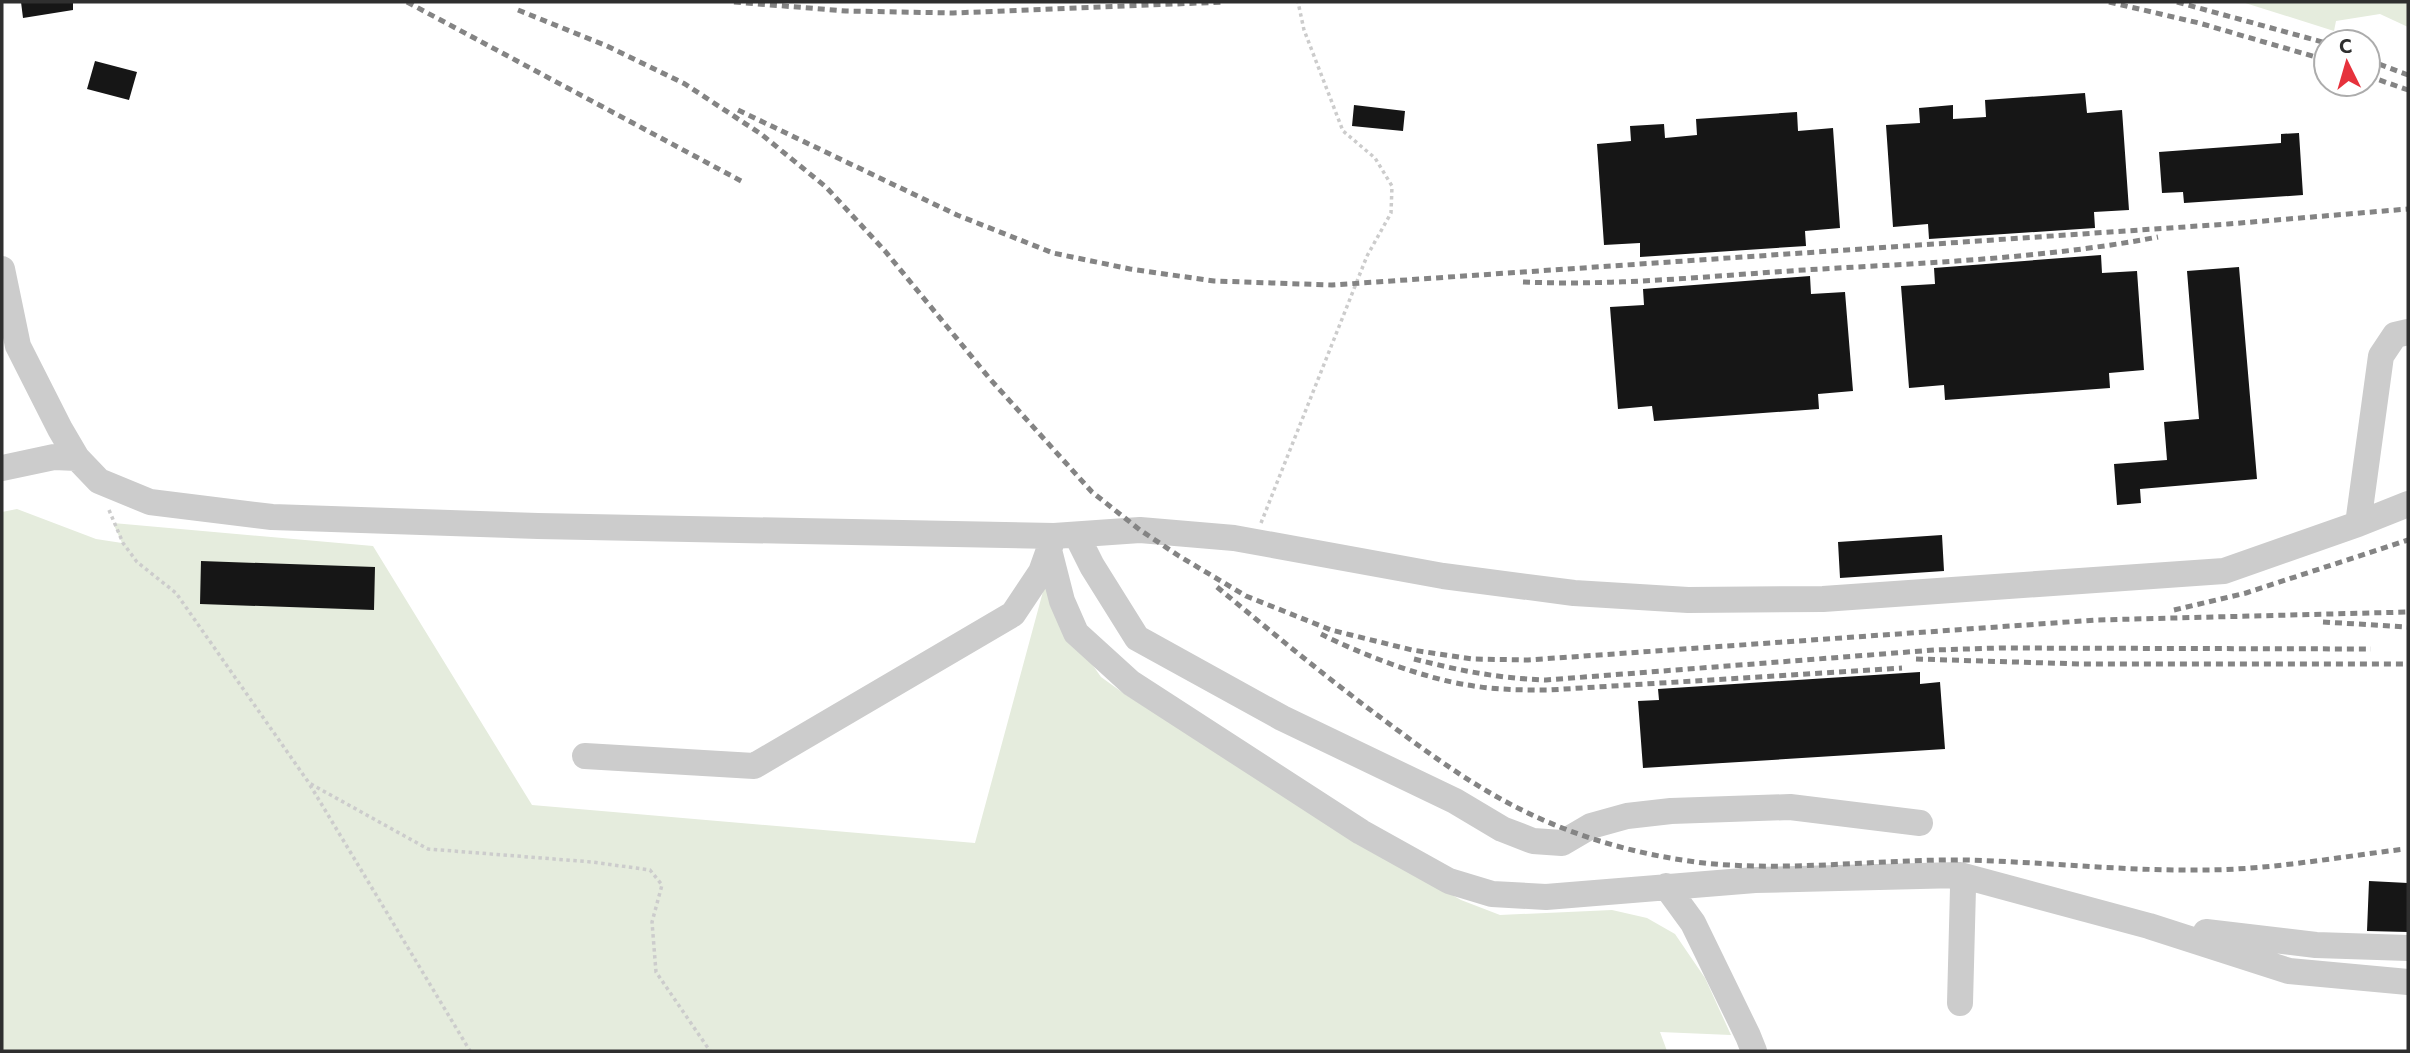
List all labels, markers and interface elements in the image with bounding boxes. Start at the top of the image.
north arrow [2312,28,2382,98]
text: С [2338,34,2353,58]

